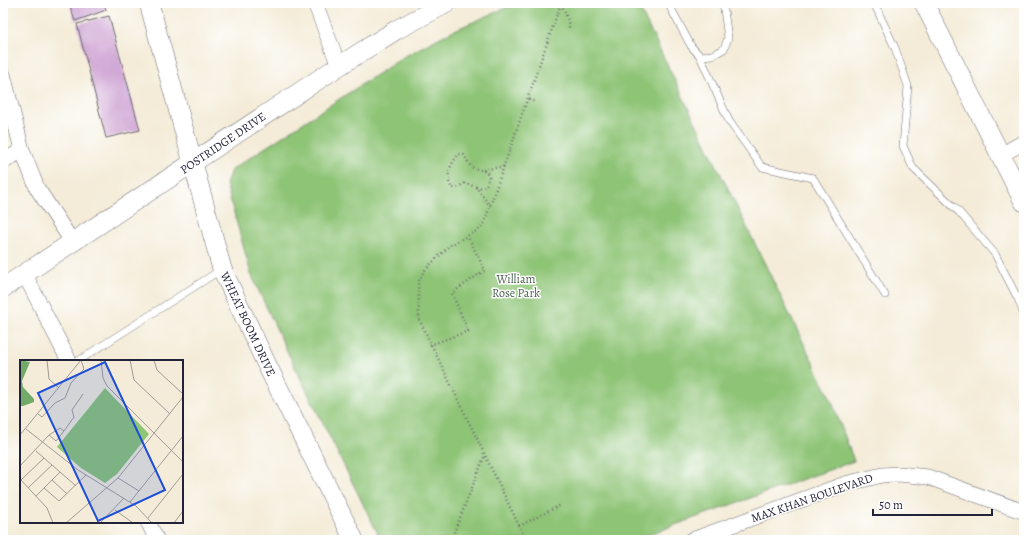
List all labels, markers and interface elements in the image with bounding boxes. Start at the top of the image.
street label: POSTRIDGE DRIVE [177,108,269,178]
street label: WHEAT BOOM DRIVE [216,268,279,379]
park label: William Rose Park [492,271,540,301]
inset map [20,360,183,523]
street label: MAX KHAN BOULEVARD [749,470,875,526]
scale bar [873,491,992,517]
text: 50 m [879,497,903,513]

